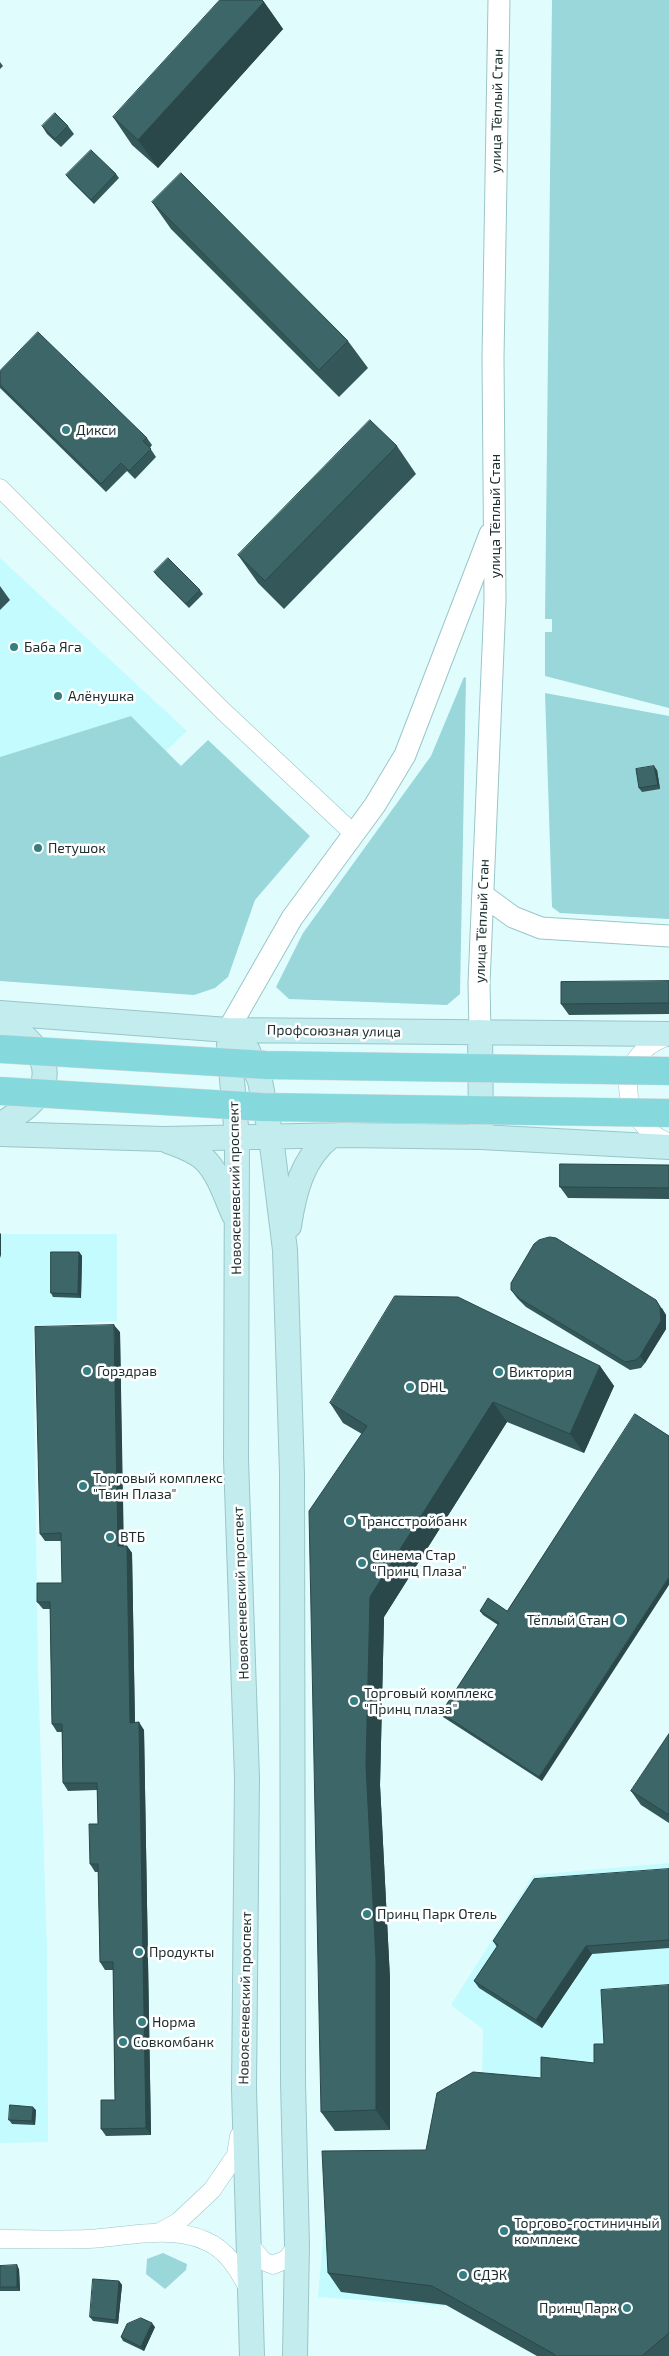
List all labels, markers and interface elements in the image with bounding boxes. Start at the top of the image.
street label: улица Тёплый Стан [488,49,506,173]
place label: Дикси [76,422,116,438]
marker: Дикси [60,424,72,436]
street label: улица Тёплый Стан [487,454,503,578]
place label: Баба Яга [24,639,82,655]
marker: Баба Яга [8,641,20,653]
place label: Алёнушка [68,688,134,704]
marker: Алёнушка [52,690,64,702]
place label: Петушок [48,840,106,856]
marker: Петушок [32,842,44,854]
street label: улица Тёплый Стан [471,859,493,983]
street label: Профсоюзная улица [267,1021,401,1041]
street label: Новоясеневский проспект [225,1101,245,1275]
place label: Горздрав [97,1363,157,1379]
place label: Виктория [509,1364,572,1380]
marker: Горздрав [81,1365,93,1377]
marker: Виктория [493,1366,505,1378]
place label: DHL [420,1379,446,1395]
marker: DHL [404,1381,416,1393]
place label: Торговый комплекс "Твин Плаза" [93,1470,223,1502]
marker: Торговый комплекс "Твин Плаза" [77,1480,89,1492]
street label: Новоясеневский проспект [230,1506,252,1680]
place label: Трансстройбанк [360,1513,467,1529]
marker: Трансстройбанк [344,1515,356,1527]
place label: ВТБ [120,1529,145,1545]
marker: ВТБ [104,1531,116,1543]
place label: Синема Стар "Принц Плаза" [372,1547,467,1580]
marker: Синема Стар "Принц Плаза" [356,1557,368,1569]
place label: Тёплый Стан [527,1612,609,1628]
marker: Тёплый Стан [613,1613,627,1627]
place label: Торговый комплекс "Принц плаза" [364,1685,494,1718]
marker: Торговый комплекс "Принц плаза" [348,1695,360,1707]
place label: Принц Парк Отель [377,1906,497,1922]
marker: Принц Парк Отель [361,1908,373,1920]
street label: Новоясеневский проспект [235,1911,255,2085]
place label: Продукты [149,1944,214,1960]
marker: Продукты [133,1946,145,1958]
place label: Норма [152,2014,196,2030]
marker: Норма [136,2016,148,2028]
place label: Совкомбанк [133,2034,214,2050]
marker: Совкомбанк [117,2036,129,2048]
place label: Торгово-гостиничный комплекс [514,2215,660,2248]
marker: Торгово-гостиничный комплекс [498,2225,510,2237]
place label: СДЭК [473,2267,507,2283]
marker: СДЭК [457,2269,469,2281]
place label: Принц Парк [539,2300,617,2316]
marker: Принц Парк [621,2302,633,2314]

